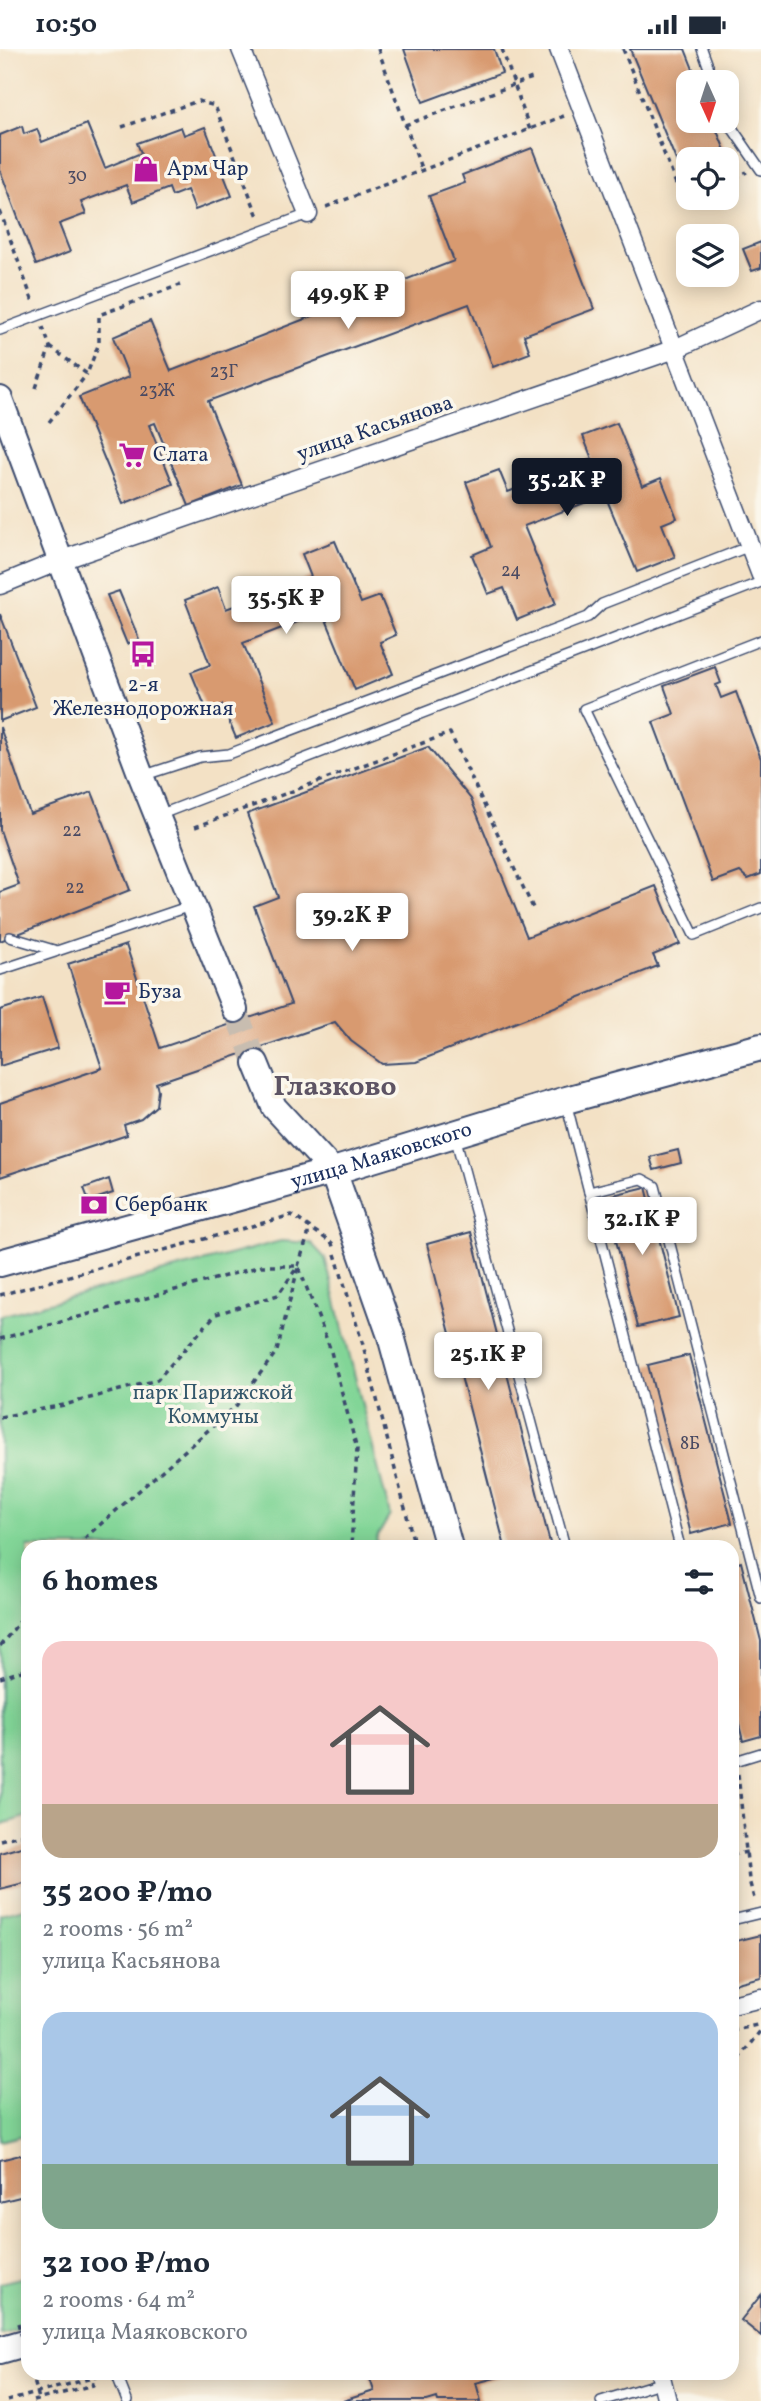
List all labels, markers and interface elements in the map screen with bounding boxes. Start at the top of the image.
text: 10:50 [35,7,97,43]
north arrow [676,70,738,133]
map controls [676,70,739,287]
button: locate [676,147,739,210]
shop icon: Арм Чар [131,154,161,184]
place label: Арм Чар [167,155,249,184]
house number: 30 [67,164,87,189]
button: layers [676,224,739,287]
pin: 49.9K ₽ [283,271,413,331]
text: 49.9K ₽ [307,278,389,310]
house number: 23Г [210,360,238,385]
house number: 23Ж [139,379,175,404]
street label: улица Касьянова [293,389,457,469]
supermarket icon: Слата [117,440,147,470]
place label: Слата [153,441,209,470]
pin: 35.2K ₽ [502,459,632,518]
text: 35.2K ₽ [528,465,606,497]
house number: 24 [501,559,521,584]
pin: 35.5K ₽ [221,577,351,636]
text: 35.5K ₽ [247,583,325,615]
bus stop icon: 2-я Железнодорожная [128,639,158,669]
place label: 2-я Железнодорожная [53,671,233,724]
house number: 22 [62,819,82,844]
house number: 22 [65,876,85,901]
pin: 39.2K ₽ [287,893,417,953]
text: 39.2K ₽ [312,900,392,932]
cafe icon: Буза [102,977,132,1007]
place label: Буза [138,978,182,1007]
district label: Глазково [273,1068,397,1107]
street label: улица Маяковского [287,1115,475,1197]
bank icon: Сбербанк [79,1190,109,1220]
place label: Сбербанк [115,1191,207,1220]
pin: 32.1K ₽ [577,1197,707,1257]
text: 32.1K ₽ [604,1204,680,1236]
pin: 25.1K ₽ [423,1333,553,1392]
text: 25.1K ₽ [450,1339,526,1371]
park label: парк Парижской Коммуны [133,1379,293,1432]
house number: 8Б [680,1432,700,1457]
text: 6 homes [42,1561,158,1603]
icon: filters [680,1563,718,1601]
icon: home [317,1687,443,1813]
text: 35 200 ₽/mo [42,1872,212,1914]
text: 2 rooms · 56 m² [42,1914,193,1946]
text: улица Касьянова [42,1946,221,1978]
icon: home [317,2058,443,2184]
text: 32 100 ₽/mo [42,2243,210,2285]
text: 2 rooms · 64 m² [42,2285,195,2317]
text: улица Маяковского [42,2317,248,2349]

